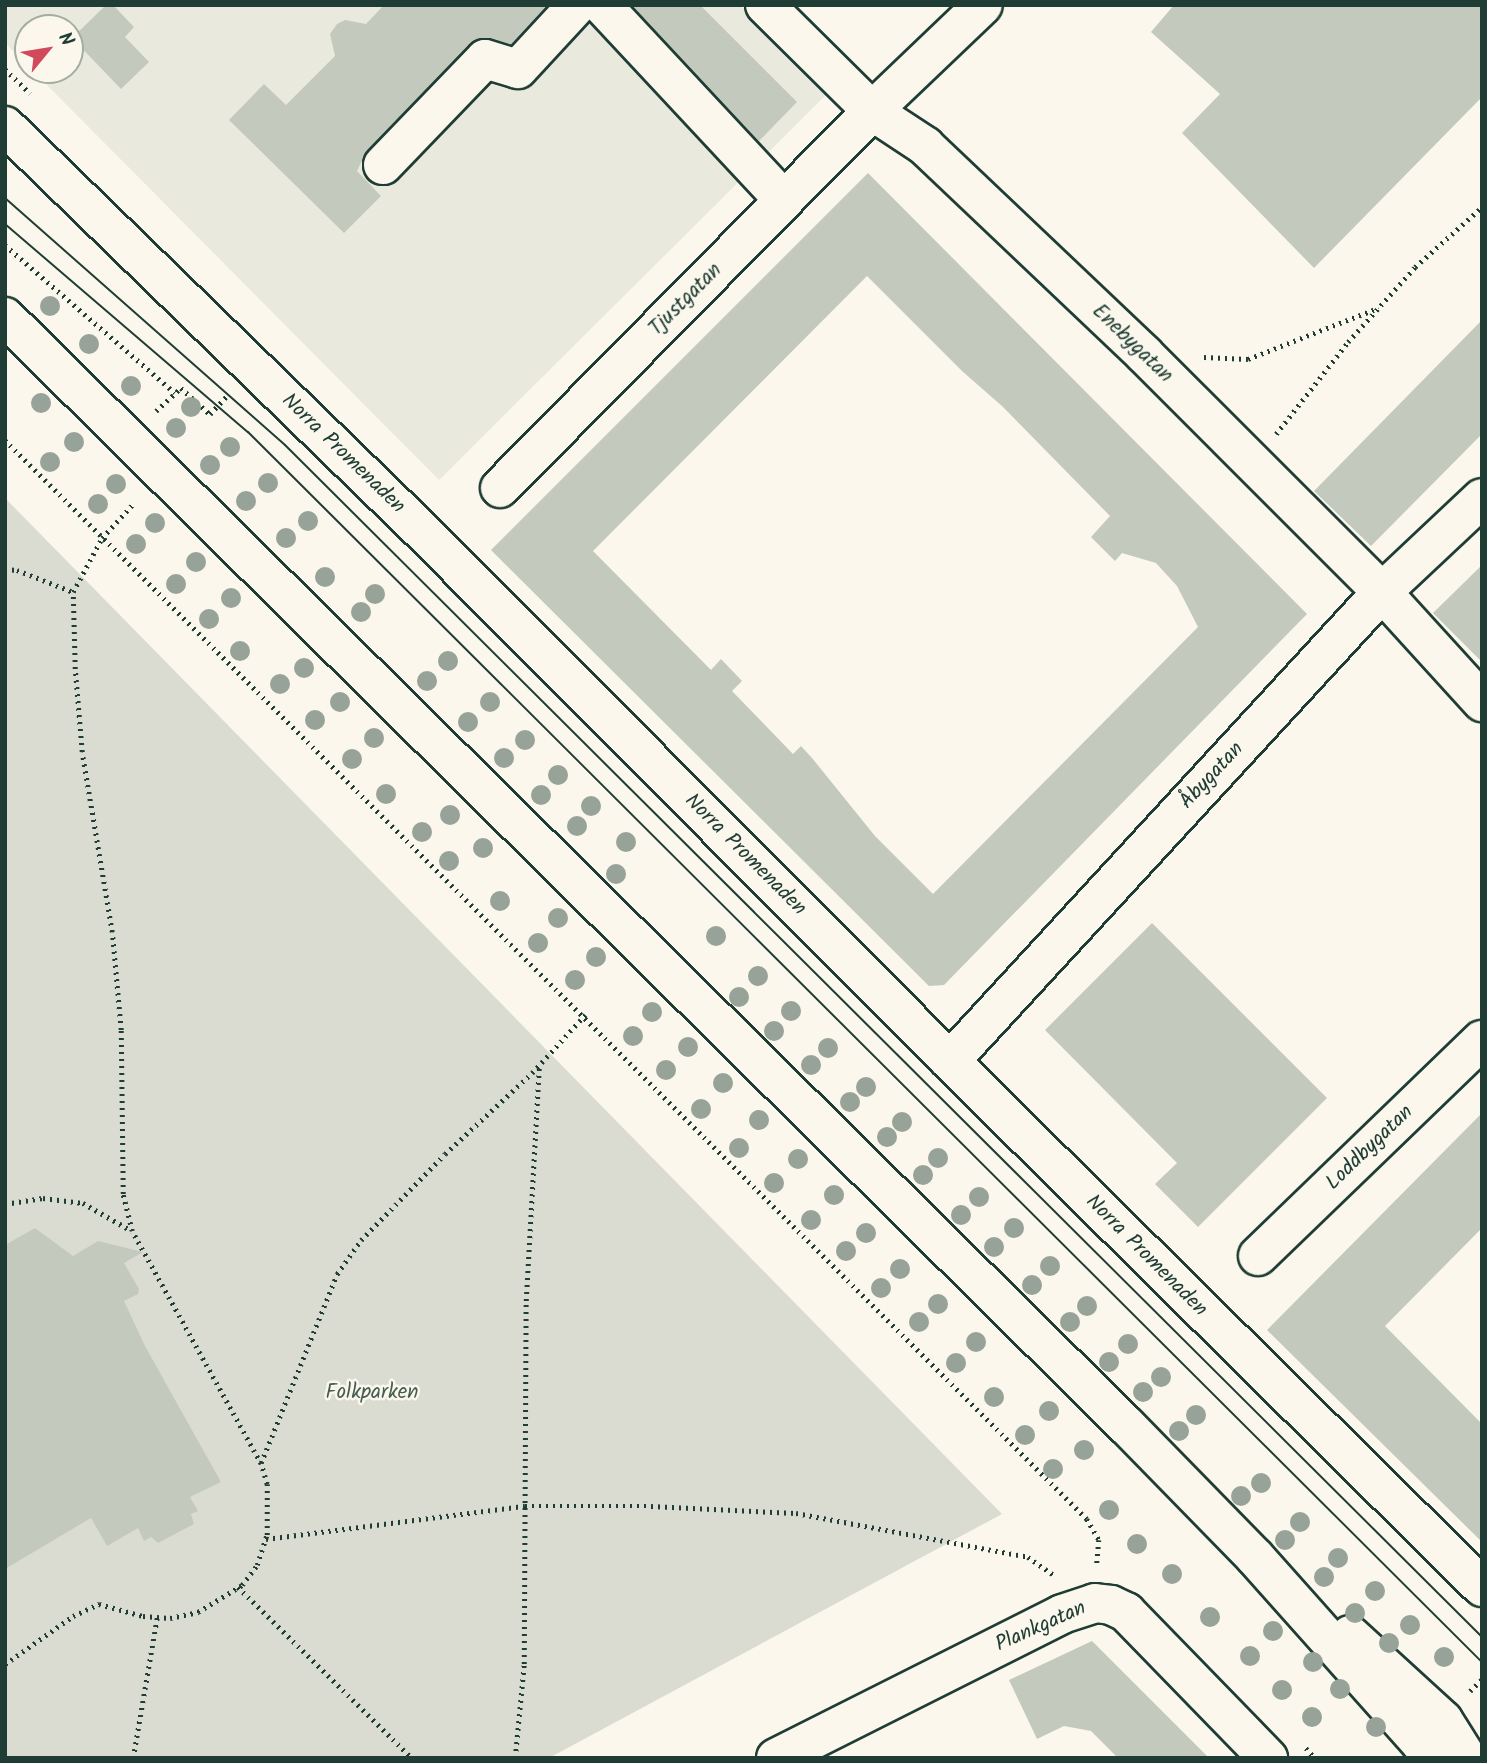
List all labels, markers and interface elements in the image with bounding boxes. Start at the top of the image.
north arrow [14,14,84,84]
text: N [49,27,81,52]
street label: Tjustgatan [644,258,728,342]
street label: Enebygatan [1086,299,1178,389]
street label: Norra Promenaden [276,389,410,519]
street label: Åbygatan [1175,737,1249,815]
street label: Norra Promenaden [679,789,811,921]
street label: Loddbygatan [1321,1100,1419,1196]
street label: Norra Promenaden [1080,1190,1212,1322]
park label: Folkparken [326,1380,418,1406]
street label: Plankgatan [992,1596,1090,1658]

